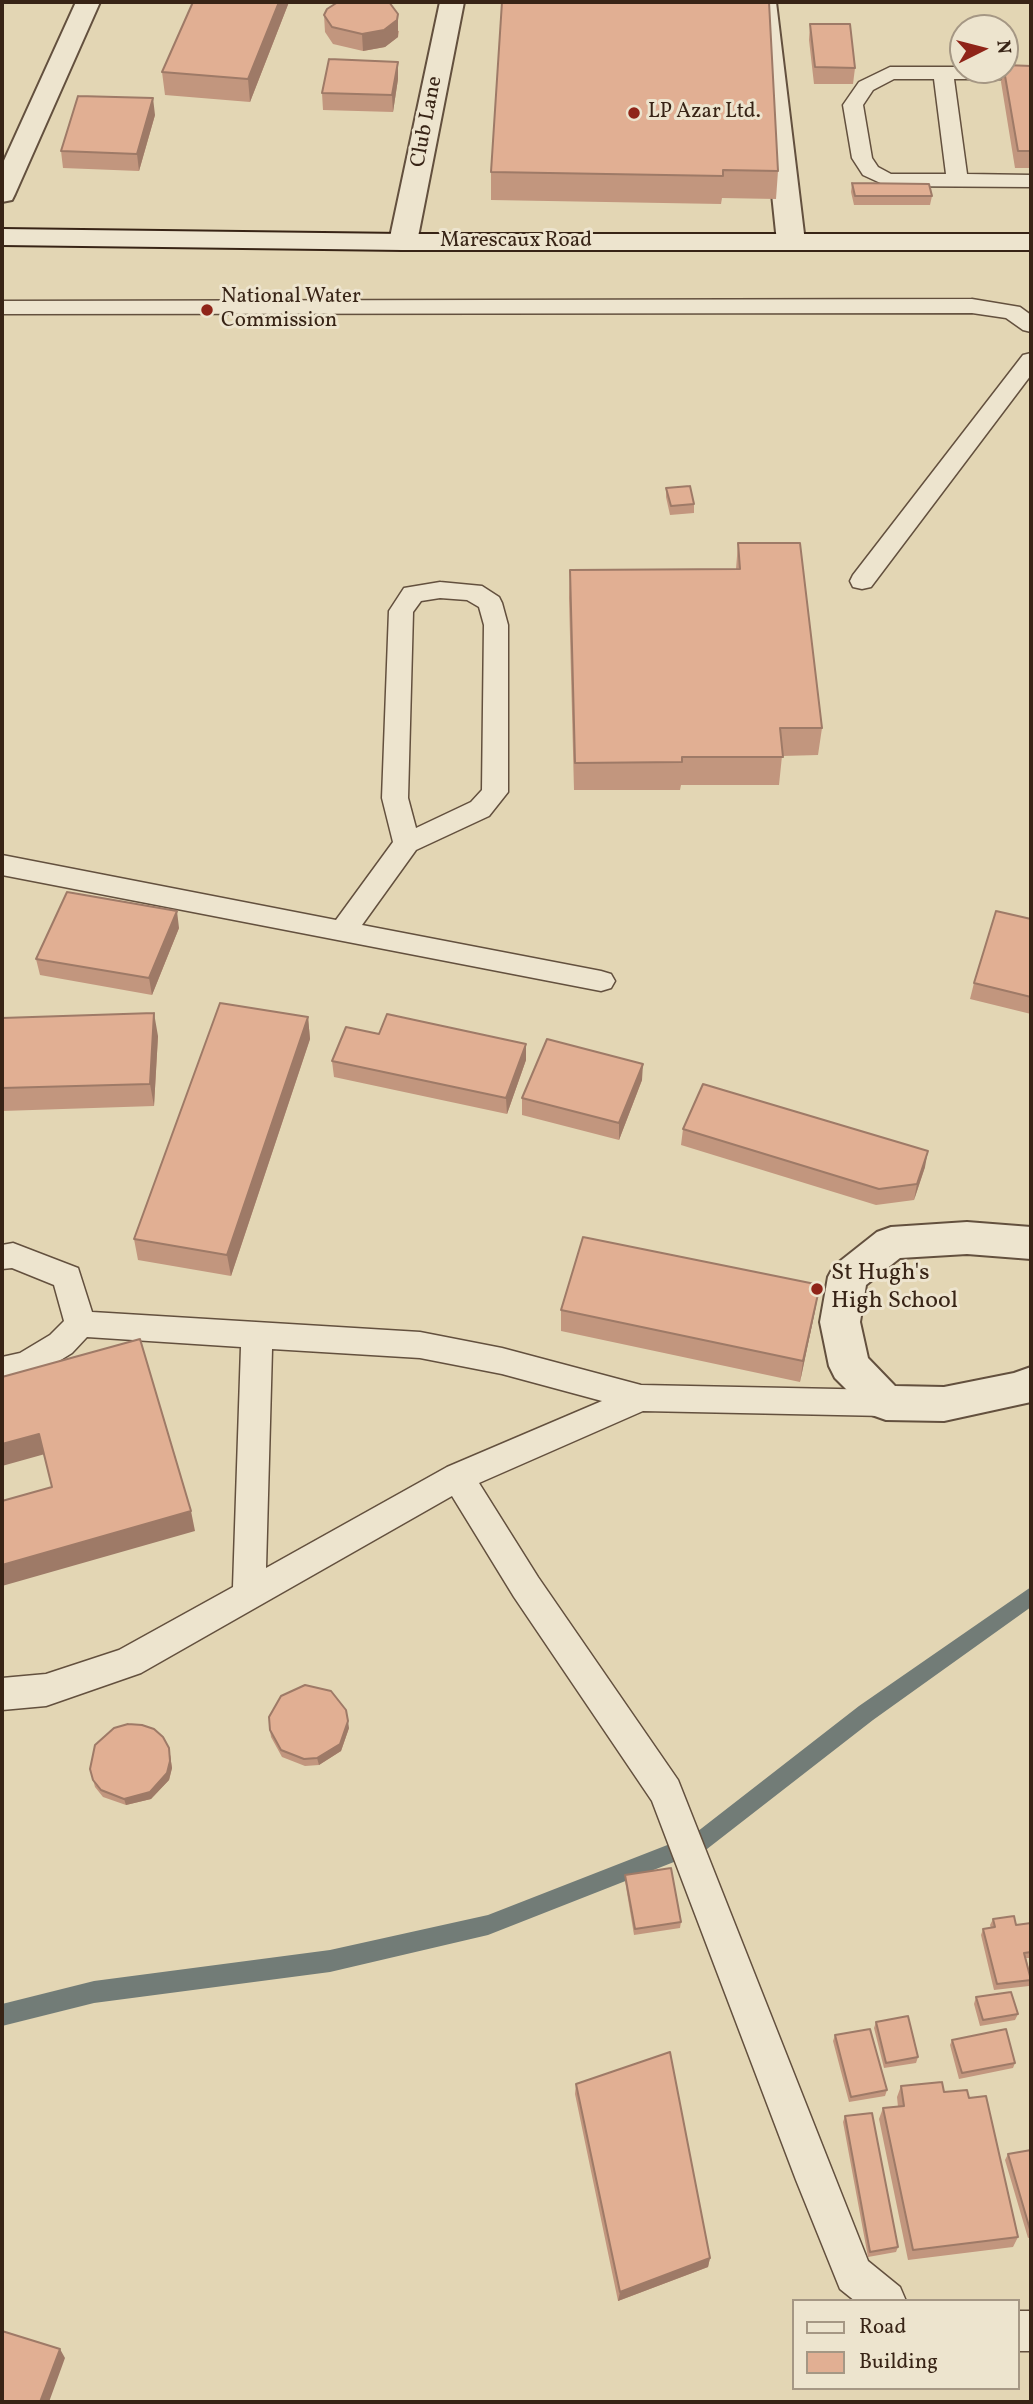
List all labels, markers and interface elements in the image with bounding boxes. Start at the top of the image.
north arrow [949,14,1019,84]
text: N [989,39,1017,55]
street label: Club Lane [407,74,449,170]
place label: LP Azar Ltd. [648,100,761,126]
marker: LP Azar Ltd. [626,105,642,121]
street label: Marescaux Road [440,229,592,255]
place label: National Water Commission [221,285,361,335]
marker: National Water Commission [199,302,215,318]
place label: St Hugh's High School [831,1261,958,1317]
marker: St Hugh's High School [809,1281,825,1297]
legend [792,2299,1019,2390]
text: Road [859,2313,906,2342]
text: Building [859,2348,938,2377]

